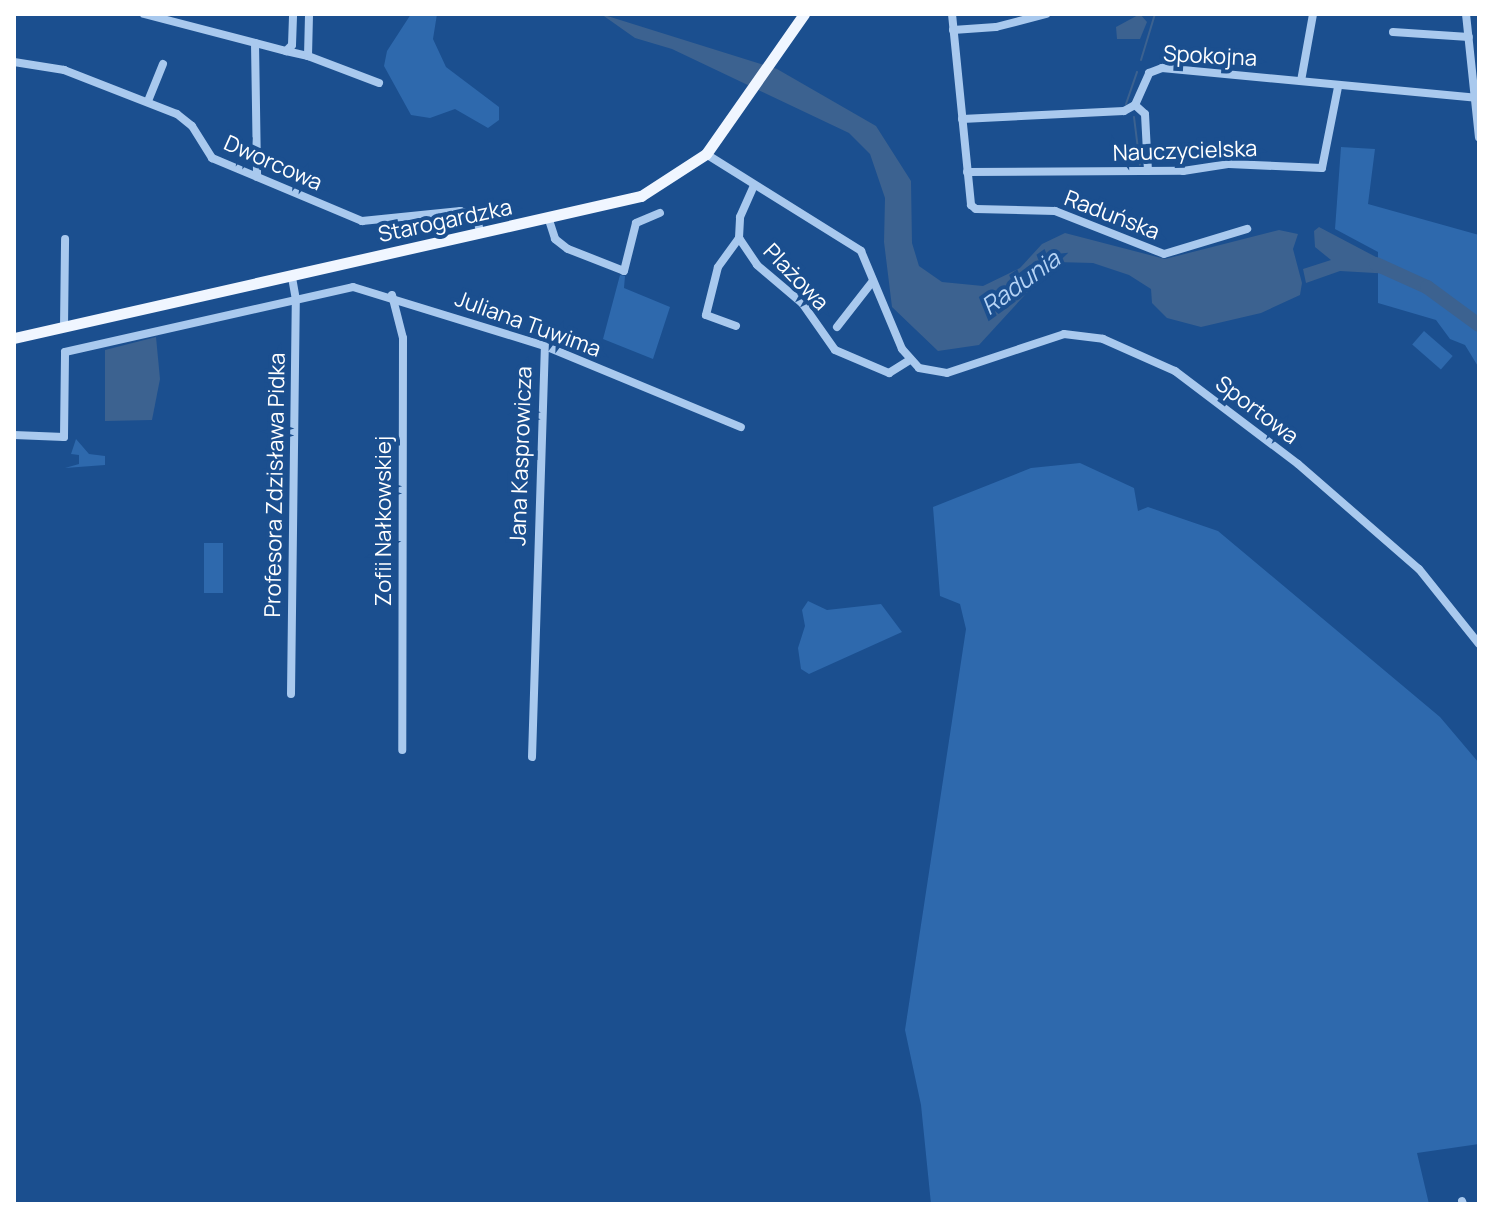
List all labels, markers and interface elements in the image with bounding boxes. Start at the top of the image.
street label: Spokojna [1162,40,1258,72]
street label: Dworcowa [220,130,326,196]
street label: Nauczycielska [1112,135,1258,167]
street label: Raduńska [1061,185,1163,245]
street label: Starogardzka [376,194,514,248]
street label: Plażowa [758,238,834,316]
water label: Radunia [975,244,1065,320]
street label: Juliana Tuwima [451,285,605,363]
street label: Profesora Zdzisława Pidka [259,352,291,618]
street label: Jana Kasprowicza [505,366,537,546]
street label: Sportowa [1210,370,1304,450]
street label: Zofii Nałkowskiej [371,436,397,606]

